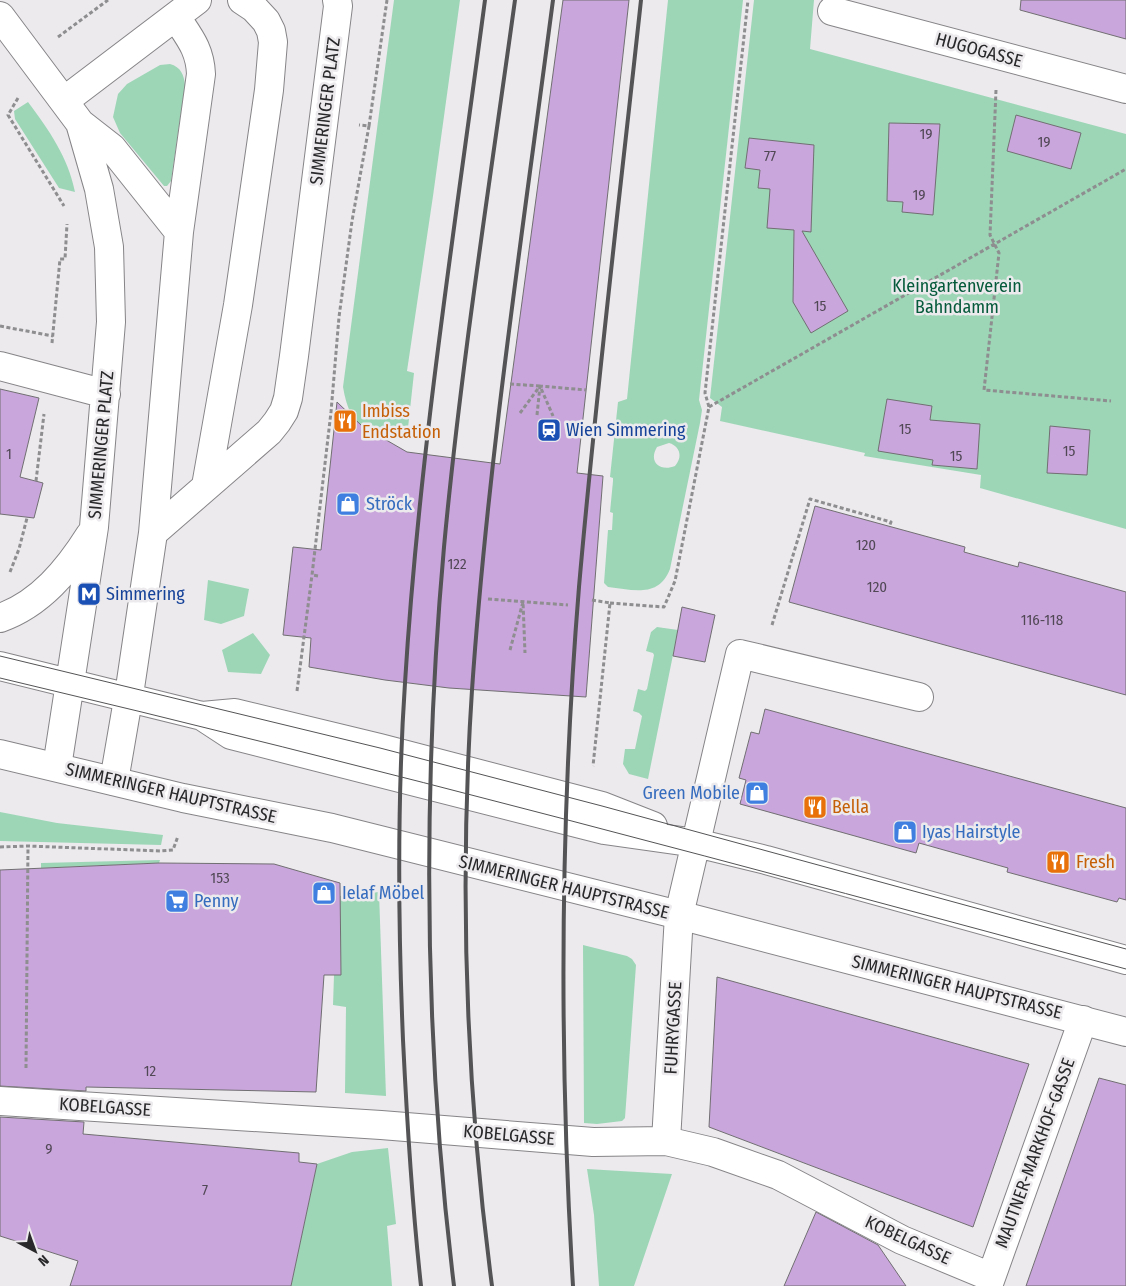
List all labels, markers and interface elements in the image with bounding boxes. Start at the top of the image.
street label: HUGOGASSE [933,28,1025,72]
street label: SIMMERINGER PLATZ [305,36,345,186]
house number: 19 [919,125,933,143]
house number: 19 [1037,133,1051,151]
house number: 77 [764,147,776,165]
house number: 19 [912,186,926,204]
park label: Kleingartenverein Bahndamm [892,275,1022,318]
house number: 15 [814,297,826,315]
street label: SIMMERINGER PLATZ [84,370,118,520]
place label: Imbiss Endstation [362,400,441,443]
restaurant icon: Imbiss Endstation [332,408,358,434]
station icon: Wien Simmering [536,417,562,443]
place label: Wien Simmering [566,419,686,441]
house number: 15 [899,420,911,438]
house number: 15 [1063,442,1075,460]
house number: 1 [6,445,12,463]
house number: 15 [950,447,962,465]
shop icon: Ströck [335,491,361,517]
place label: Ströck [366,493,413,515]
house number: 120 [856,536,876,554]
house number: 122 [447,555,467,573]
house number: 120 [867,578,887,596]
metro station icon: Simmering [76,581,102,607]
place label: Simmering [106,583,185,605]
house number: 116-118 [1021,611,1063,629]
street label: SIMMERINGER HAUPTSTRASSE [63,758,279,828]
shop icon: Green Mobile [744,780,770,806]
place label: Green Mobile [642,782,740,804]
restaurant icon: Bella [802,794,828,820]
place label: Bella [832,796,869,818]
shop icon: Iyas Hairstyle [892,819,918,845]
place label: Iyas Hairstyle [922,821,1021,843]
restaurant icon: Fresh [1045,849,1071,875]
street label: SIMMERINGER HAUPTSTRASSE [457,850,671,924]
place label: Fresh [1076,851,1115,873]
house number: 153 [210,869,230,887]
shop icon: Ielaf Möbel [311,880,337,906]
place label: Ielaf Möbel [342,882,425,904]
supermarket icon: Penny [164,888,190,914]
place label: Penny [194,890,239,912]
street label: SIMMERINGER HAUPTSTRASSE [850,950,1064,1024]
street label: FUHRYGASSE [660,981,686,1075]
street label: MAUTNER-MARKHOF-GASSE [990,1055,1080,1251]
house number: 12 [144,1062,157,1080]
street label: KOBELGASSE [58,1093,152,1121]
street label: KOBELGASSE [462,1120,556,1150]
house number: 9 [45,1140,53,1158]
house number: 7 [202,1181,208,1199]
street label: KOBELGASSE [862,1211,954,1269]
north arrow [10,1226,60,1276]
text: N [34,1251,52,1270]

